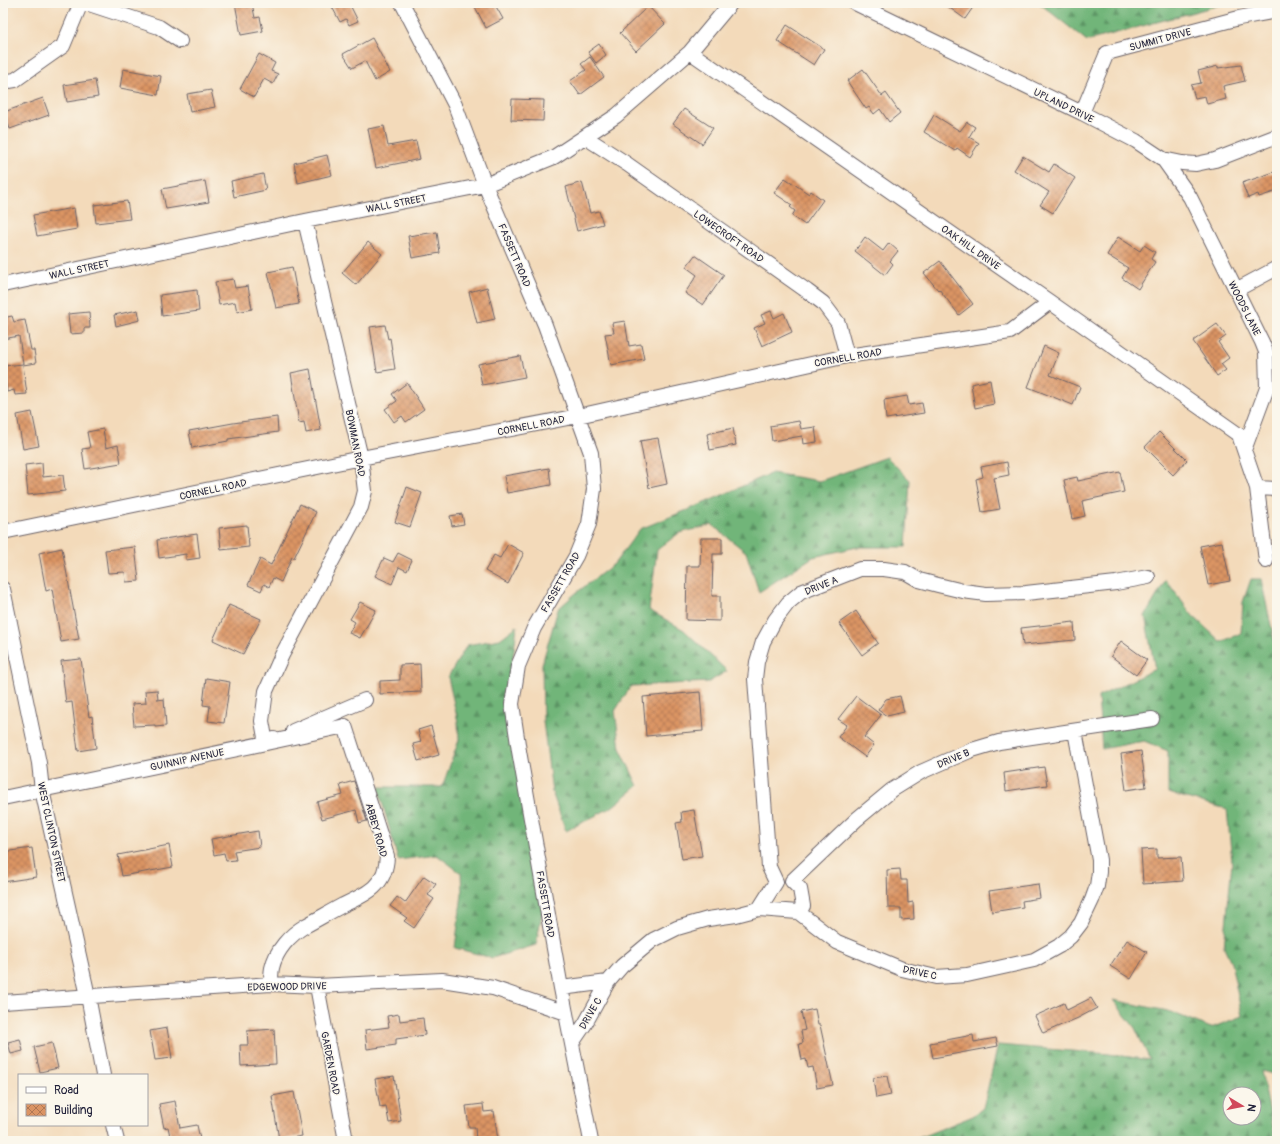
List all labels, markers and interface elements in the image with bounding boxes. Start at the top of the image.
street label: SUMMIT DRIVE [1128,26,1192,54]
street label: UPLAND DRIVE [1031,86,1096,126]
street label: WALL STREET [365,192,428,216]
street label: LOWECROFT ROAD [691,208,766,265]
street label: FASSETT ROAD [495,222,533,289]
street label: OAK HILL DRIVE [938,223,1002,273]
street label: WALL STREET [48,258,111,282]
street label: WOODS LANE [1225,279,1263,338]
street label: CORNELL ROAD [814,346,883,370]
street label: BOWMAN ROAD [343,409,367,478]
street label: CORNELL ROAD [497,414,566,438]
street label: CORNELL ROAD [179,477,248,503]
street label: FASSETT ROAD [539,550,583,615]
street label: DRIVE A [803,574,840,598]
street label: GUINNIP AVENUE [149,746,225,774]
street label: DRIVE B [935,747,972,771]
street label: WEST CLINTON STREET [34,781,68,884]
street label: ABBEY ROAD [363,802,389,859]
street label: FASSETT ROAD [533,870,557,938]
street label: DRIVE C [902,964,938,982]
street label: EDGEWOOD DRIVE [247,980,327,994]
street label: DRIVE C [577,996,605,1031]
street label: GARDEN ROAD [318,1030,342,1096]
legend [18,1074,148,1126]
text: Road [54,1083,79,1098]
north arrow [1222,1086,1262,1126]
text: Building [54,1103,93,1118]
text: N [1244,1103,1258,1113]

